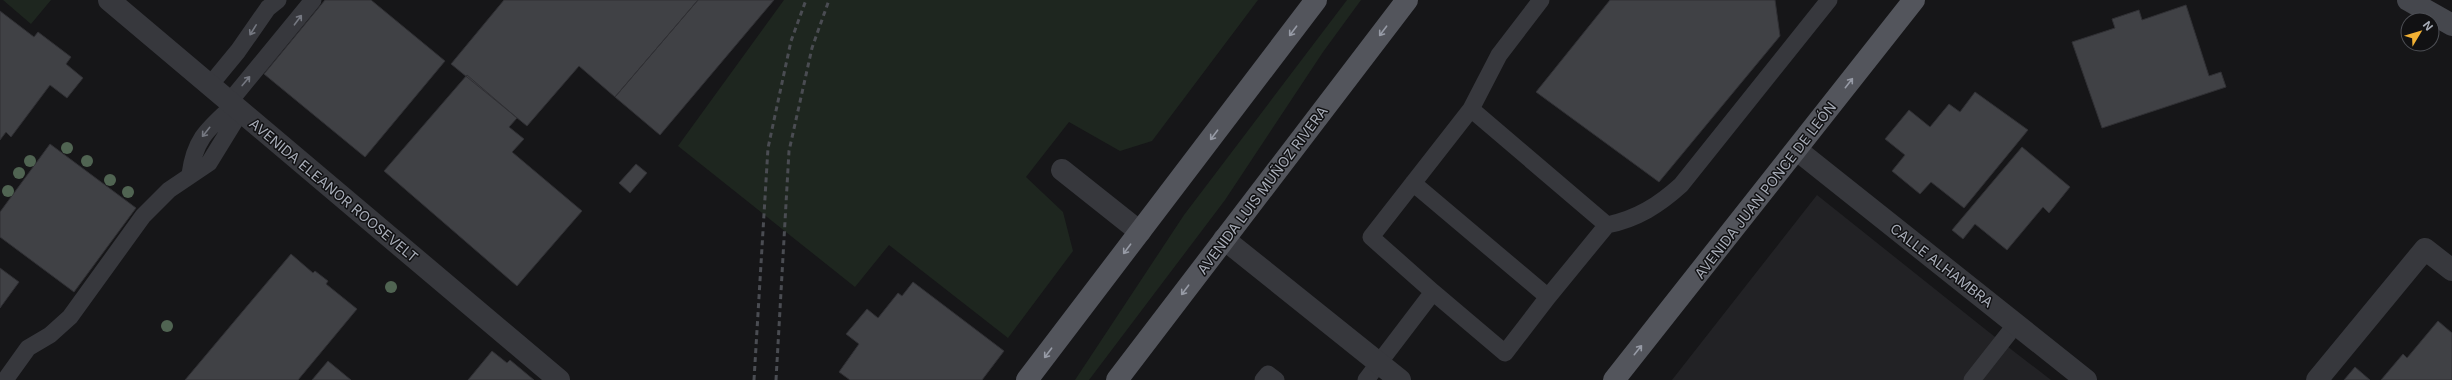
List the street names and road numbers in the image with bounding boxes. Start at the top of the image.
street label: AVENIDA JUAN PONCE DE LEÓN [1691,98,1839,282]
street label: AVENIDA LUIS MUÑOZ RIVERA [1193,102,1331,277]
street label: AVENIDA ELEANOR ROOSEVELT [246,115,422,265]
street label: CALLE ALHAMBRA [1887,220,1997,311]

